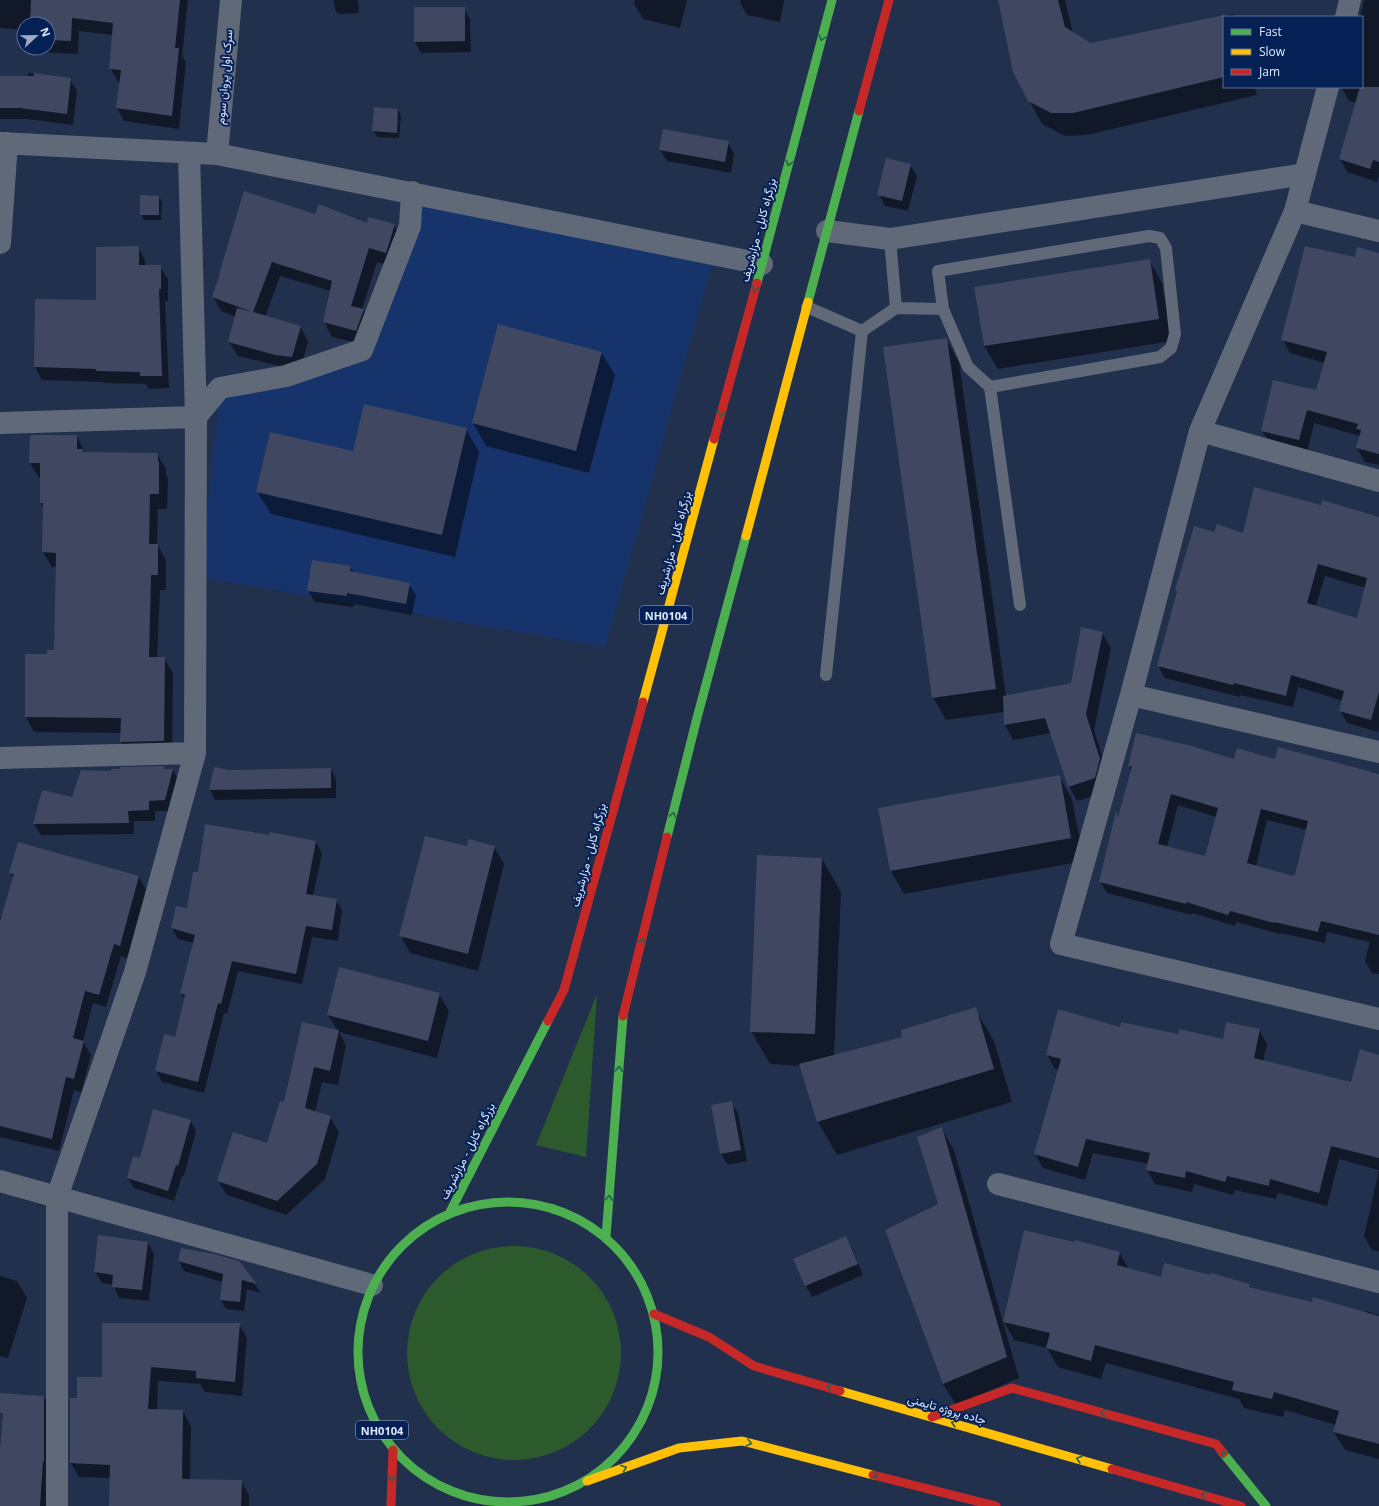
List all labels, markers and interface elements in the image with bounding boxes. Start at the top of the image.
north arrow [16,16,56,56]
legend [1223,16,1363,88]
text: Fast [1259,23,1282,40]
text: N [37,25,54,39]
street label: سرک اول پروان سوم [211,29,237,125]
one-way arrow [818,34,827,41]
text: Slow [1259,43,1286,60]
text: Jam [1258,63,1280,80]
one-way arrow [785,160,793,167]
street label: بزرگراه کابل - مزارشریف [736,176,780,284]
one-way arrow [751,285,760,292]
one-way arrow [717,411,726,418]
street label: بزرگراه کابل - مزارشریف [651,489,695,597]
road number: NH0104 [640,606,692,624]
street label: بزرگراه کابل - مزارشریف [566,801,610,909]
one-way arrow [668,812,677,819]
one-way arrow [637,938,646,945]
one-way arrow [615,1066,624,1072]
street label: بزرگراه کابل - مزارشریف [435,1100,499,1202]
one-way arrow [605,1195,614,1201]
one-way arrow [825,1384,832,1392]
street label: جاده پروژه تایمنی [906,1390,988,1428]
one-way arrow [1100,1409,1107,1418]
one-way arrow [950,1419,957,1428]
road number: NH0104 [356,1421,408,1439]
one-way arrow [746,1439,753,1447]
one-way arrow [1222,1451,1229,1458]
one-way arrow [1075,1455,1082,1464]
one-way arrow [620,1465,627,1473]
one-way arrow [872,1471,879,1479]
one-way arrow [388,1475,396,1481]
one-way arrow [1200,1491,1207,1500]

